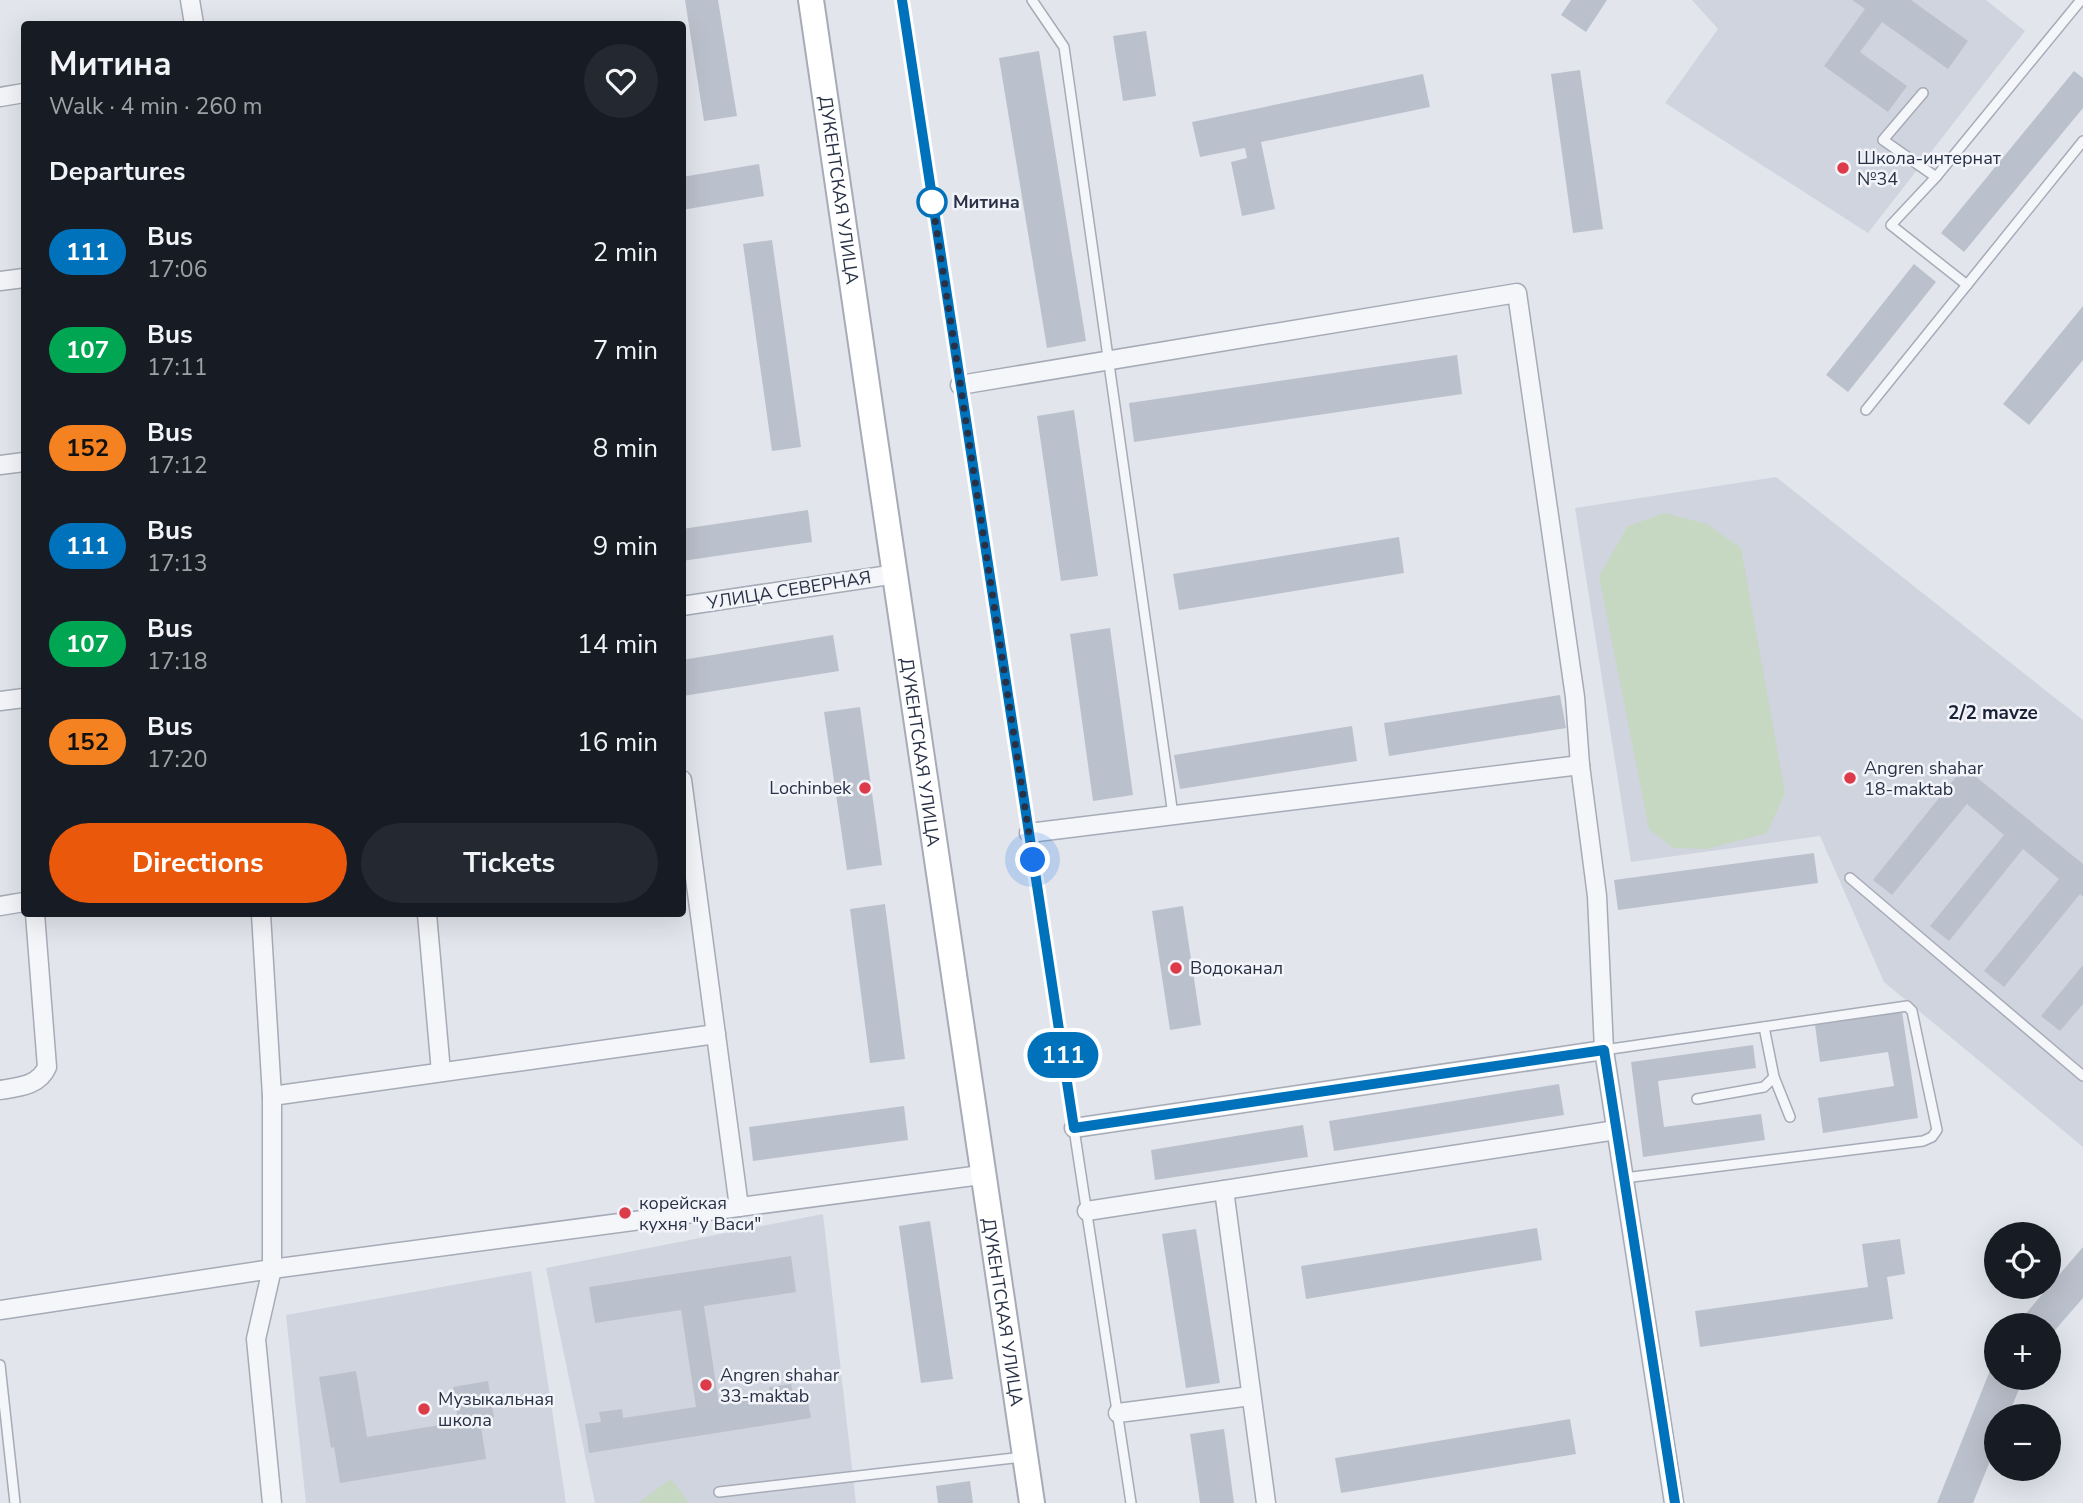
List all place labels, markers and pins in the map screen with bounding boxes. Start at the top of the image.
place label: Школа-интернат №34 [1857,146,2001,191]
marker: Школа-интернат №34 [1835,160,1851,176]
marker: Митина [917,187,947,217]
place label: Митина [953,190,1020,214]
place label: Angren shahar 18-maktab [1864,756,1984,801]
marker: Angren shahar 18-maktab [1842,770,1858,786]
place label: Lochinbek [769,776,852,800]
marker: Lochinbek [857,780,873,796]
place label: Водоканал [1190,956,1283,980]
marker: Водоканал [1168,960,1184,976]
place label: корейская кухня "у Васи" [639,1191,761,1236]
marker: корейская кухня "у Васи" [617,1205,633,1221]
place label: Angren shahar 33-maktab [720,1363,840,1408]
marker: Angren shahar 33-maktab [698,1377,714,1393]
place label: Музыкальная школа [438,1387,554,1432]
marker: Музыкальная школа [416,1401,432,1417]

